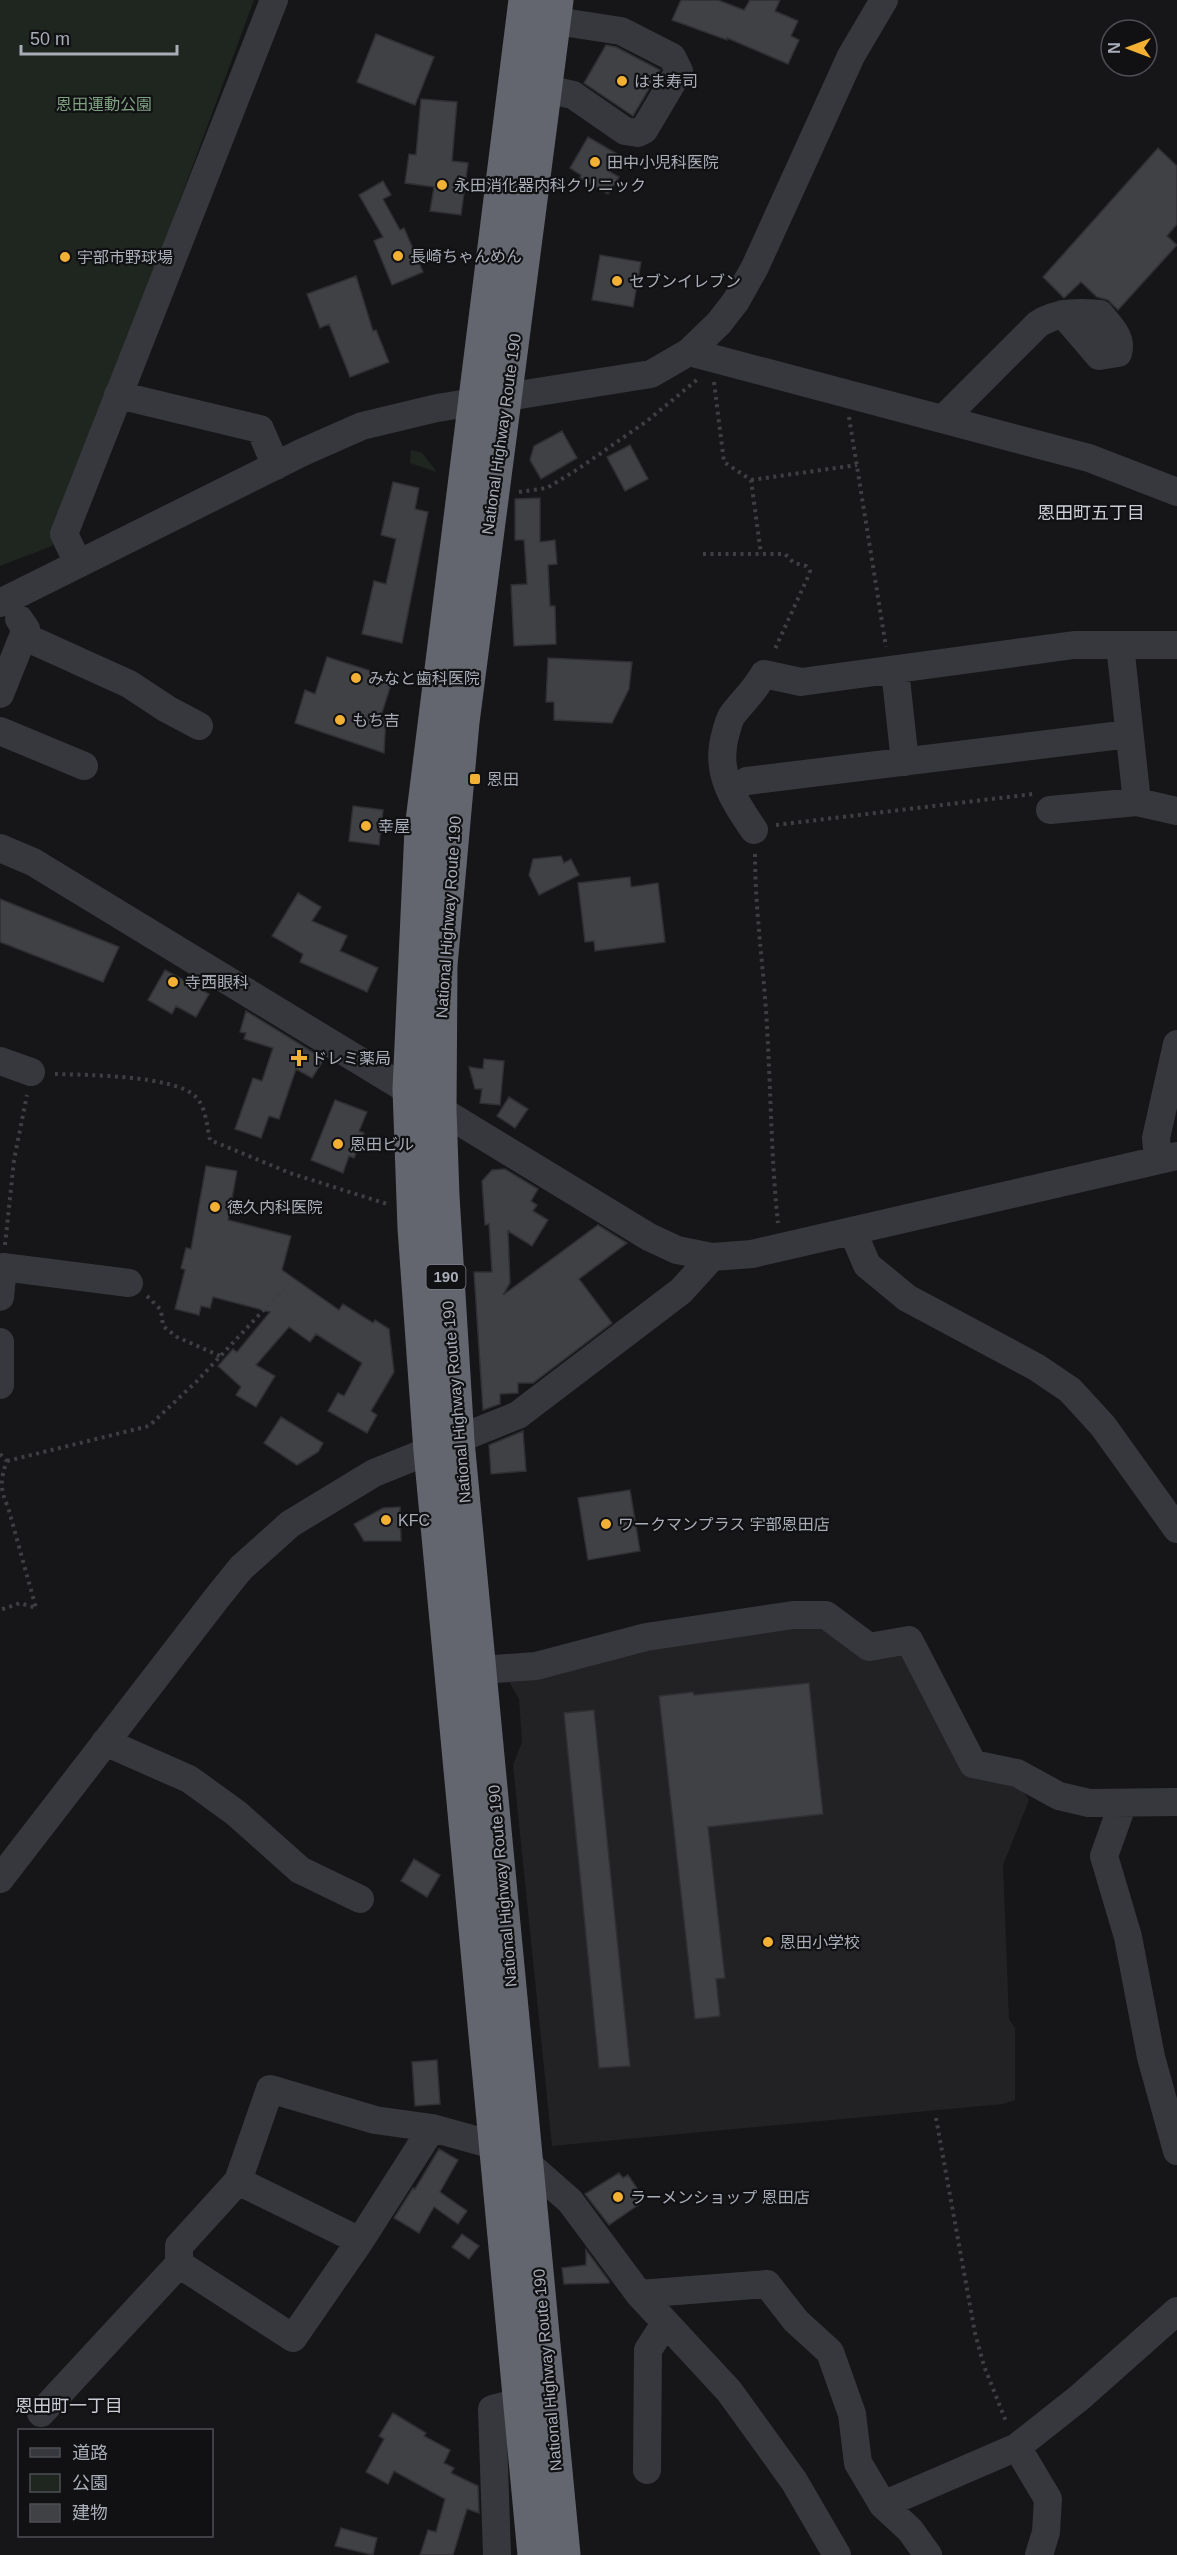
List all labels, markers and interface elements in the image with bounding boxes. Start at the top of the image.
scale bar [21,18,177,56]
north arrow [1099,18,1159,78]
text: 50 m [30,29,70,49]
text: N [1106,42,1123,54]
place label: はま寿司 [634,73,698,90]
marker: はま寿司 [615,74,629,88]
park label: 恩田運動公園 [56,96,152,113]
place label: 田中小児科医院 [607,154,719,171]
marker: 田中小児科医院 [588,155,602,169]
place label: 永田消化器内科クリニック [454,177,646,194]
marker: 永田消化器内科クリニック [435,178,449,192]
place label: 長崎ちゃんめん [410,248,522,265]
place label: 宇部市野球場 [77,249,173,266]
marker: 長崎ちゃんめん [391,249,405,263]
marker: 宇部市野球場 [58,250,72,264]
place label: セブンイレブン [629,273,741,290]
marker: セブンイレブン [610,274,624,288]
street label: National Highway Route 190 [479,332,524,536]
district label: 恩田町五丁目 [1037,503,1145,523]
place label: みなと歯科医院 [368,670,480,687]
marker: みなと歯科医院 [349,671,363,685]
place label: もち吉 [352,712,400,729]
marker: もち吉 [333,713,347,727]
place label: 恩田 [487,771,519,788]
marker: 恩田 [468,772,482,786]
street label: National Highway Route 190 [433,815,464,1019]
place label: 幸屋 [378,818,410,835]
marker: 幸屋 [359,819,373,833]
place label: 寺西眼科 [185,974,249,991]
marker: 寺西眼科 [166,975,180,989]
place label: ドレミ薬局 [311,1050,391,1067]
marker: ドレミ薬局 [292,1051,306,1065]
place label: 恩田ビル [350,1136,414,1153]
marker: 恩田ビル [331,1137,345,1151]
place label: 徳久内科医院 [227,1199,323,1216]
marker: 徳久内科医院 [208,1200,222,1214]
road number: 190 [426,1265,466,1289]
street label: National Highway Route 190 [439,1300,474,1504]
place label: KFC [398,1512,430,1529]
marker: KFC [379,1513,393,1527]
place label: ワークマンプラス 宇部恩田店 [618,1516,830,1533]
marker: ワークマンプラス 宇部恩田店 [599,1517,613,1531]
street label: National Highway Route 190 [485,1784,520,1988]
place label: 恩田小学校 [780,1934,860,1951]
marker: 恩田小学校 [761,1935,775,1949]
place label: ラーメンショップ 恩田店 [630,2189,810,2206]
marker: ラーメンショップ 恩田店 [611,2190,625,2204]
street label: National Highway Route 190 [530,2268,565,2472]
district label: 恩田町一丁目 [15,2396,123,2416]
legend [18,2429,213,2537]
text: 道路 [72,2443,108,2463]
text: 公園 [72,2473,108,2493]
text: 建物 [72,2503,108,2523]

